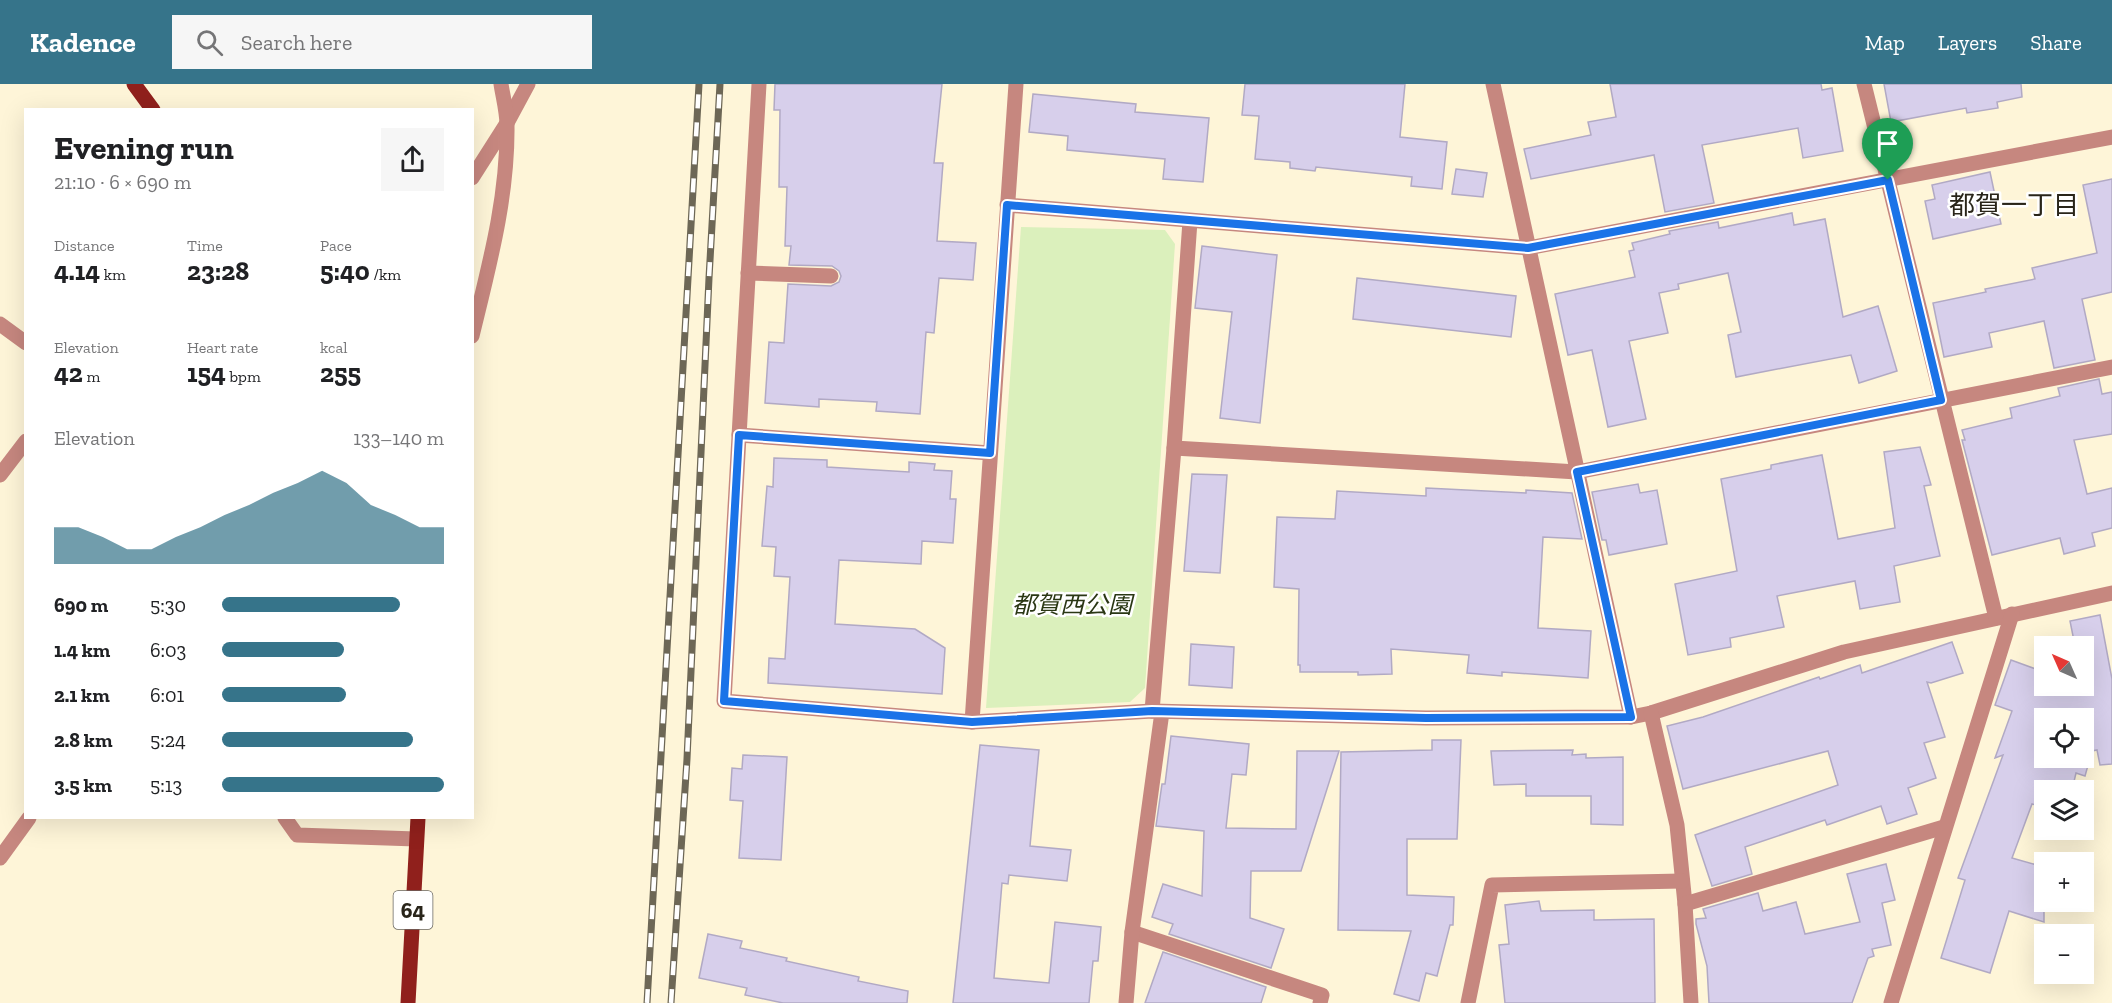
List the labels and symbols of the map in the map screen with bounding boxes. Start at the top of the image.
pin [1862,118,1913,180]
district label: 都賀一丁目 [1949,189,2079,221]
park label: 都賀西公園 [1012,590,1135,619]
north arrow [2034,636,2094,696]
road number: 64 [394,891,432,929]

